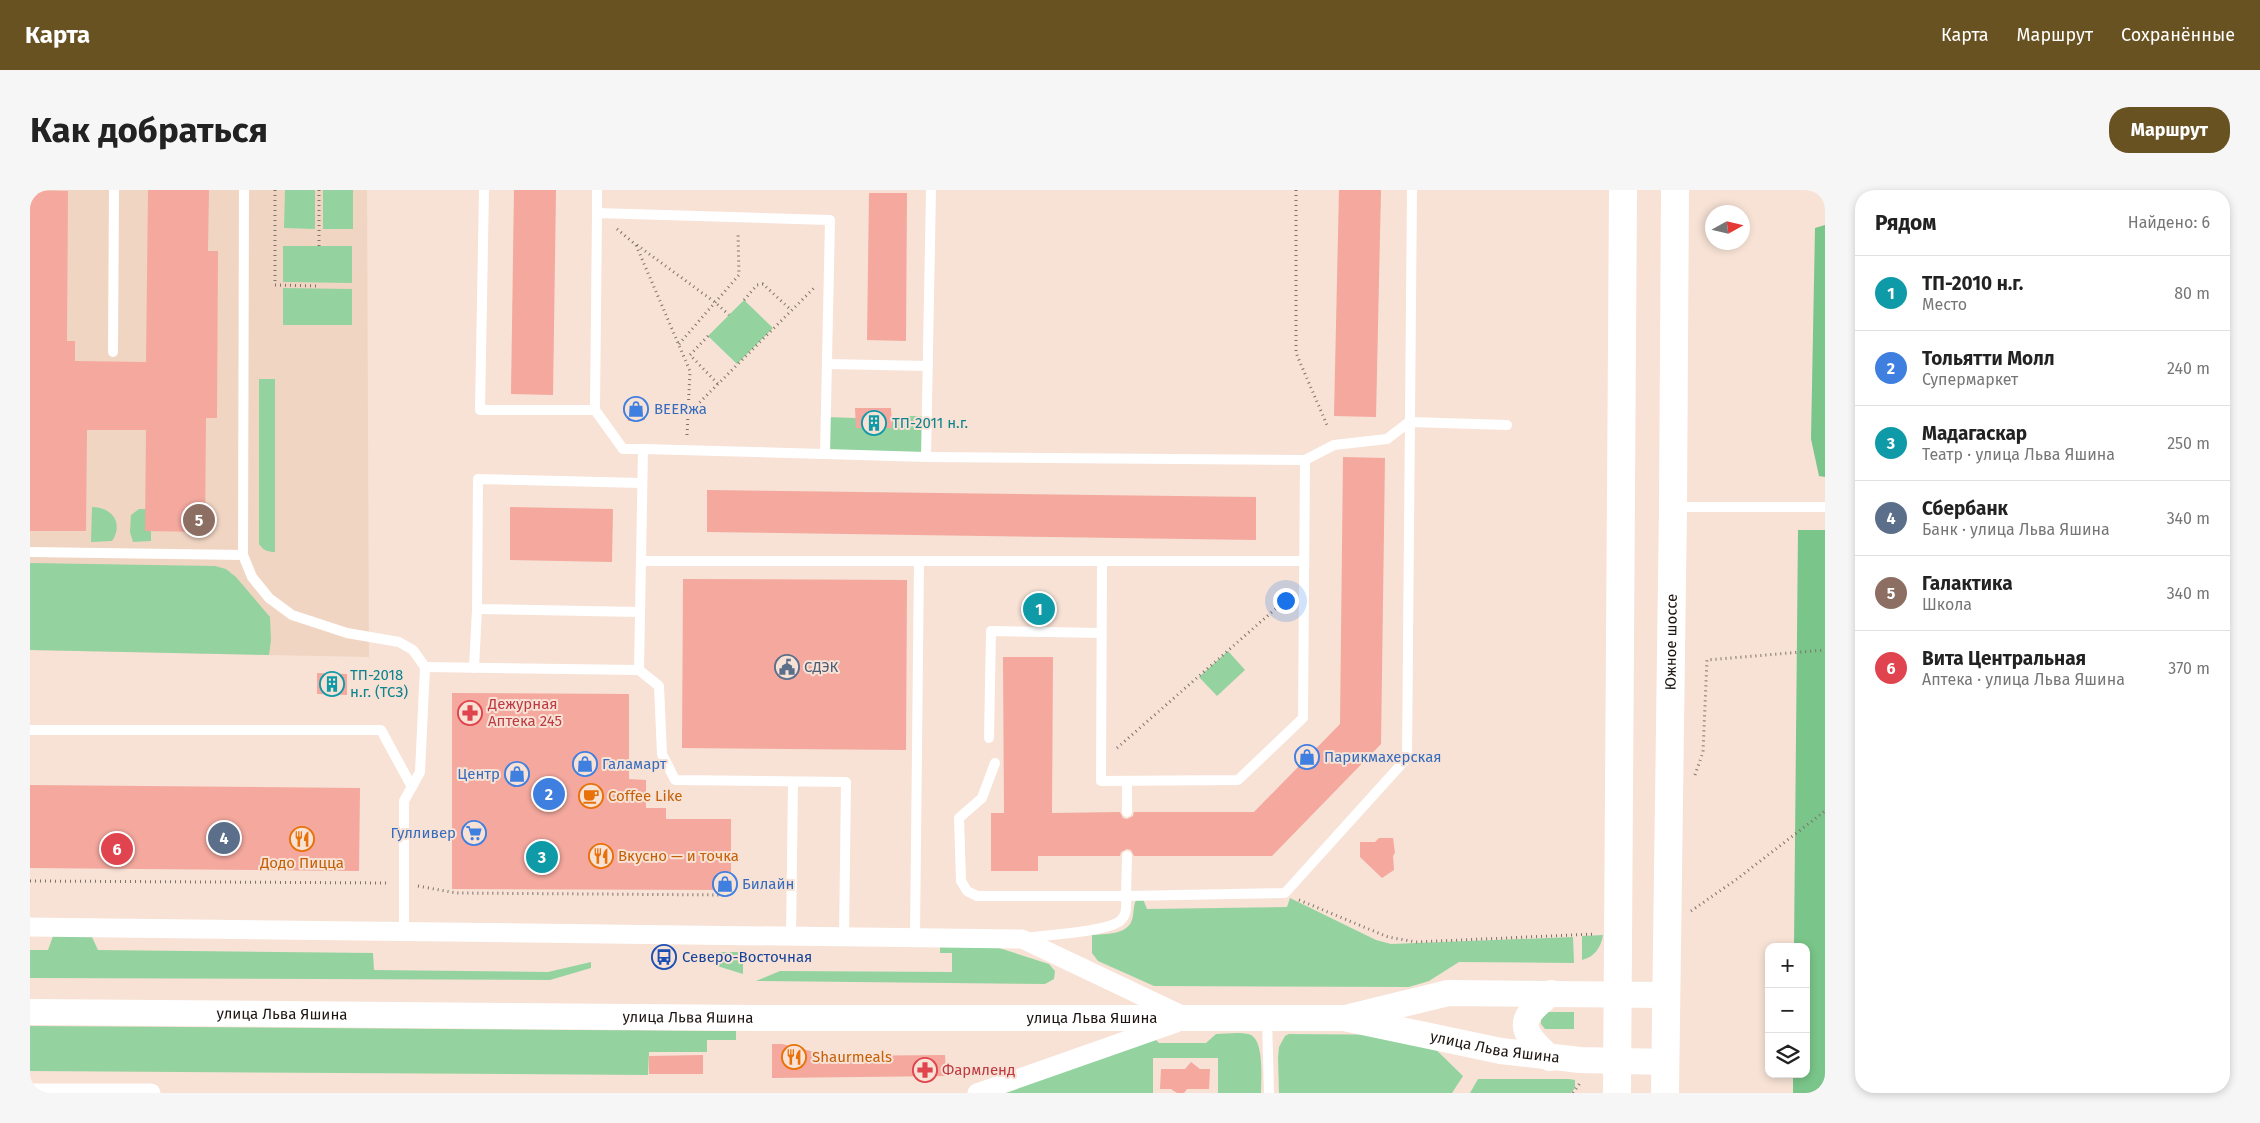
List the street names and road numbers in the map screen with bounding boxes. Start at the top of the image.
street label: Южное шоссе [1661,594,1681,690]
street label: улица Льва Яшина [216,1005,348,1024]
street label: улица Льва Яшина [622,1008,754,1027]
street label: улица Льва Яшина [1026,1009,1158,1027]
street label: улица Льва Яшина [1429,1027,1561,1067]

